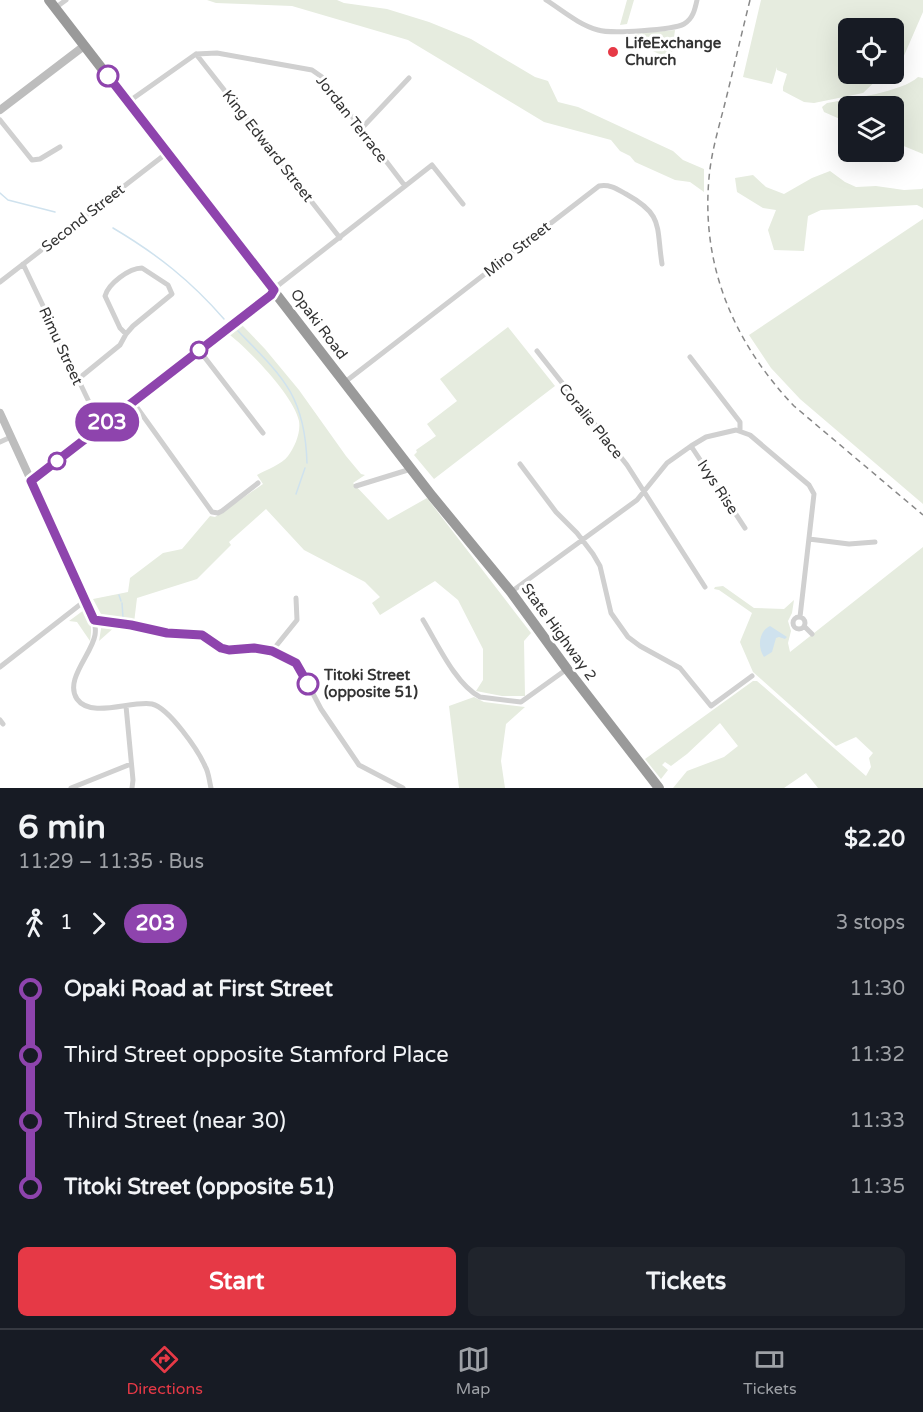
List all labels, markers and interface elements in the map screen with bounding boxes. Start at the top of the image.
map controls [838,18,904,162]
button: locate [838,18,904,84]
place label: LifeExchange Church [625,34,722,69]
marker: LifeExchange Church [606,45,620,59]
unlabelled marker [97,65,119,87]
street label: Jordan Terrace [312,72,392,166]
street label: King Edward Street [219,86,317,206]
button: layers [838,96,904,162]
street label: Second Street [38,180,128,256]
street label: Miro Street [480,217,554,281]
street label: Opaki Road [287,285,351,363]
street label: Rimu Street [35,304,87,388]
unlabelled marker [190,341,208,359]
street label: Coralie Place [555,380,627,462]
line badge: 203 [72,402,142,442]
text: 203 [87,410,127,435]
unlabelled marker [48,452,66,470]
street label: Ivys Rise [694,456,742,518]
street label: State Highway 2 [518,580,600,684]
place label: Titoki Street (opposite 51) [323,666,418,702]
marker: Titoki Street (opposite 51) [297,673,319,695]
text: 6 min [18,808,106,847]
text: $2.20 [844,826,905,852]
text: 11:29 – 11:35 · Bus [18,850,204,874]
icon: walk [18,907,51,940]
icon: forward [82,907,115,940]
text: 1 [60,911,73,935]
text: 203 [136,911,175,936]
text: 3 stops [836,911,905,935]
text: Opaki Road at First Street [64,976,333,1002]
text: 11:30 [850,977,905,1001]
text: Third Street opposite Stamford Place [64,1042,449,1068]
text: 11:32 [850,1043,905,1067]
text: Third Street (near 30) [64,1108,286,1134]
text: 11:33 [850,1109,905,1133]
text: Titoki Street (opposite 51) [64,1174,334,1200]
text: 11:35 [850,1175,905,1199]
button: Start [18,1247,456,1316]
button: Tickets [468,1247,905,1316]
tab: Directions [126,1343,203,1399]
tab: Map [456,1343,490,1399]
tab: Tickets [743,1343,797,1399]

